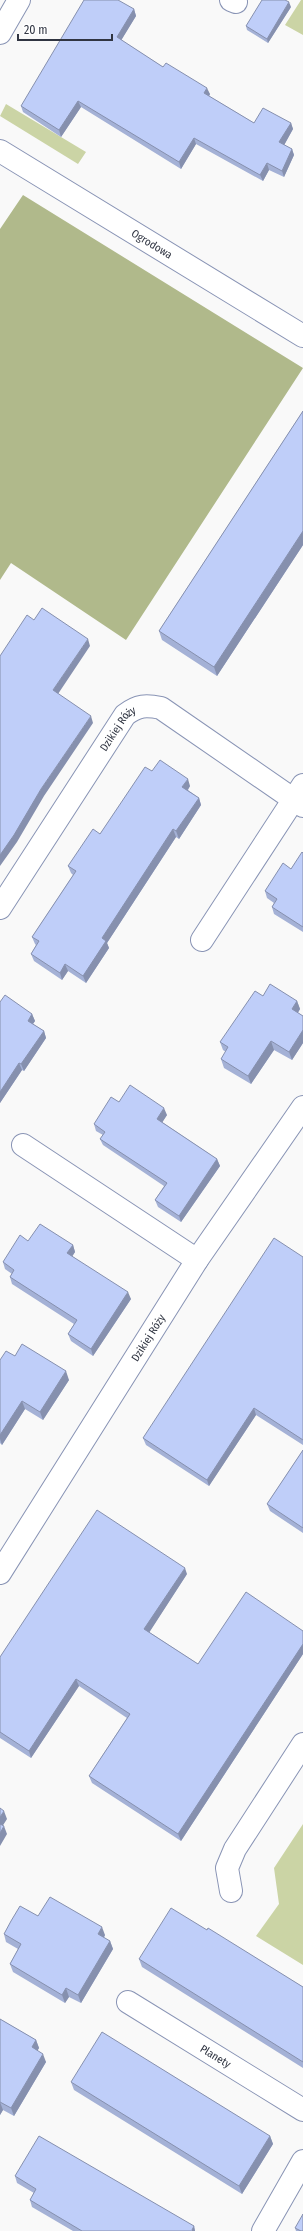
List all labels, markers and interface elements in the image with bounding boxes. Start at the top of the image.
scale bar [18,16,112,42]
text: 20 m [24,23,48,37]
street label: Ogrodowa [129,226,175,261]
street label: Dzikiej Róży [97,703,138,753]
street label: Dzikiej Róży [128,1312,168,1364]
street label: Planety [198,2042,233,2071]

